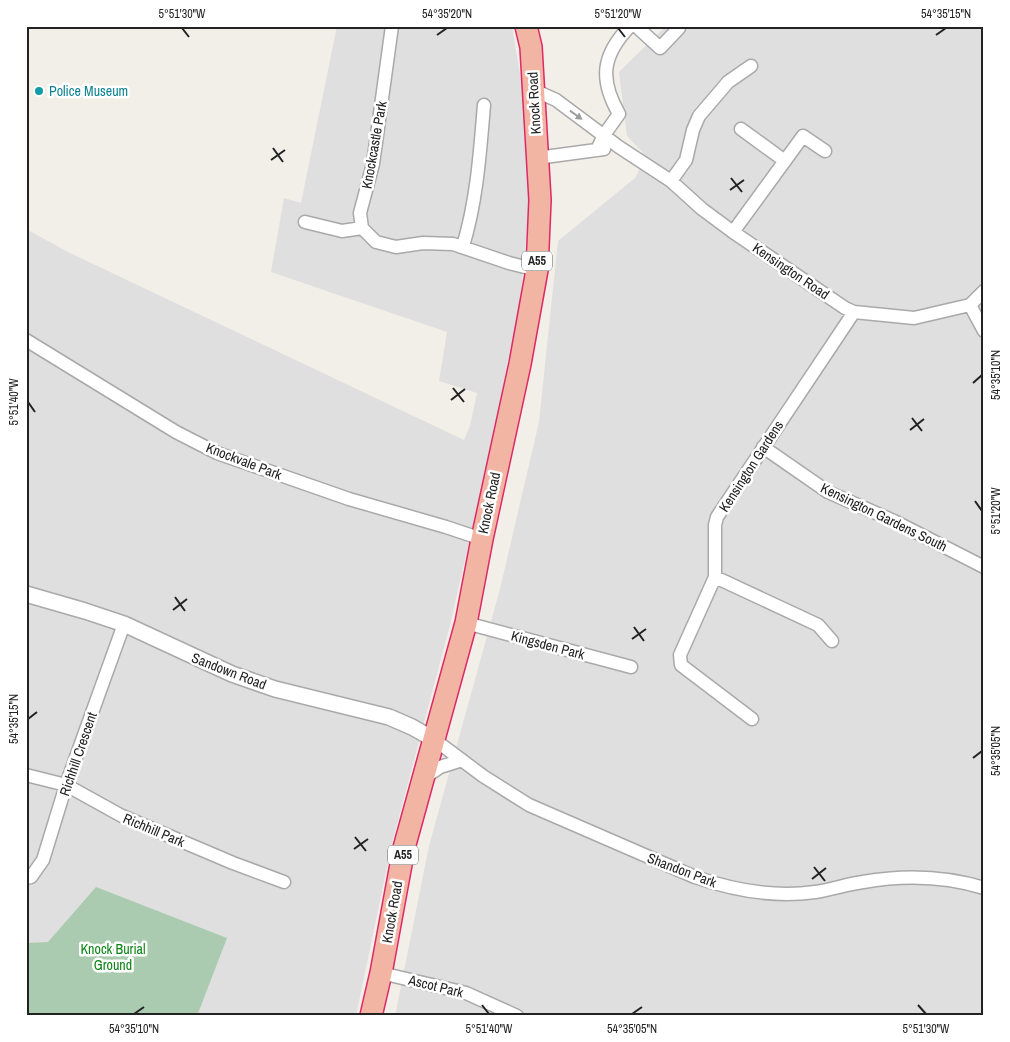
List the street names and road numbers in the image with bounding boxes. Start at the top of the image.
street label: Knock Road [523,71,545,135]
street label: Knockcastle Park [357,100,391,190]
street label: Kensington Road [749,239,833,303]
road number: A55 [522,252,552,270]
street label: Kensington Gardens [715,417,787,515]
street label: Knockvale Park [204,438,285,484]
street label: Knock Road [474,471,504,535]
street label: Kensington Gardens South [818,479,950,555]
street label: Kingsden Park [509,627,587,664]
street label: Sandown Road [189,649,269,693]
street label: Richhill Crescent [55,710,101,798]
street label: Richhill Park [121,809,188,851]
road number: A55 [388,846,418,864]
street label: Shandon Park [645,849,719,892]
street label: Knock Road [378,880,406,944]
street label: Ascot Park [406,970,465,1002]

